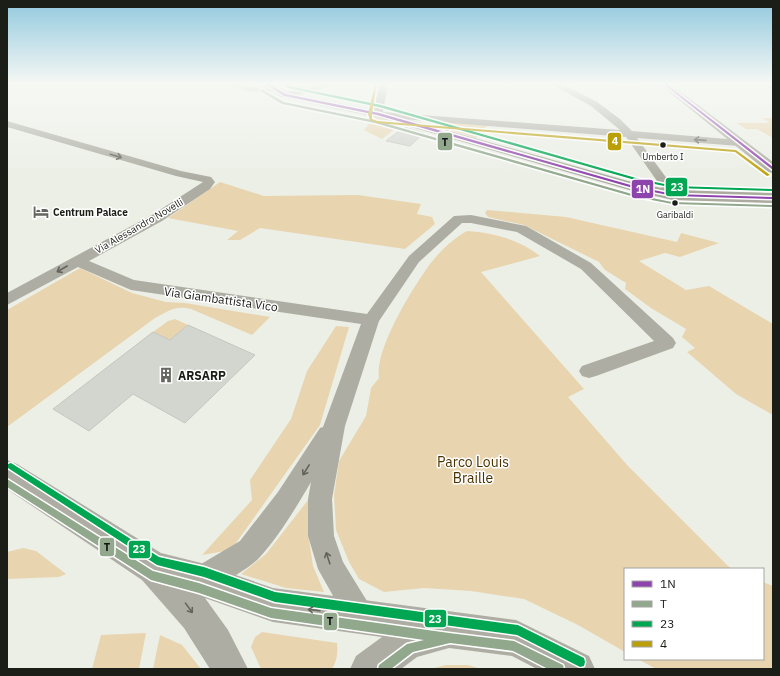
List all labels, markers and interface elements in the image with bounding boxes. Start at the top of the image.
line badge: T [437,132,453,151]
line badge: 4 [607,132,622,151]
text: 4 [612,134,619,148]
text: T [442,135,449,149]
one-way arrow [694,137,707,144]
marker: Umberto I [658,140,668,150]
place label: Umberto I [642,151,684,162]
one-way arrow [109,153,122,160]
line badge: 23 [665,177,688,197]
line badge: 1N [631,179,654,199]
text: 23 [670,180,684,194]
text: 1N [636,182,650,196]
street label: Via Alessandro Novelli [93,195,185,257]
marker: Garibaldi [670,198,680,208]
hotel icon: Centrum Palace [32,203,50,221]
place label: Centrum Palace [53,206,128,219]
place label: Garibaldi [657,209,693,220]
one-way arrow [56,266,68,274]
street label: Via Giambattista Vico [163,284,279,314]
building icon: ARSARP [157,366,175,384]
place label: ARSARP [178,368,226,383]
park label: Parco Louis Braille [437,453,509,487]
one-way arrow [302,465,310,476]
line badge: T [99,537,115,557]
text: T [104,540,111,554]
line badge: 23 [128,540,151,559]
text: 23 [132,542,146,556]
one-way arrow [324,551,331,564]
legend [624,568,764,660]
text: 1N [660,576,676,591]
text: T [660,596,667,611]
one-way arrow [185,602,193,613]
one-way arrow [308,606,321,614]
line badge: 23 [424,609,447,628]
line badge: T [323,612,338,631]
text: 23 [428,612,442,626]
text: T [327,614,334,628]
text: 23 [660,616,674,631]
text: 4 [660,636,667,651]

